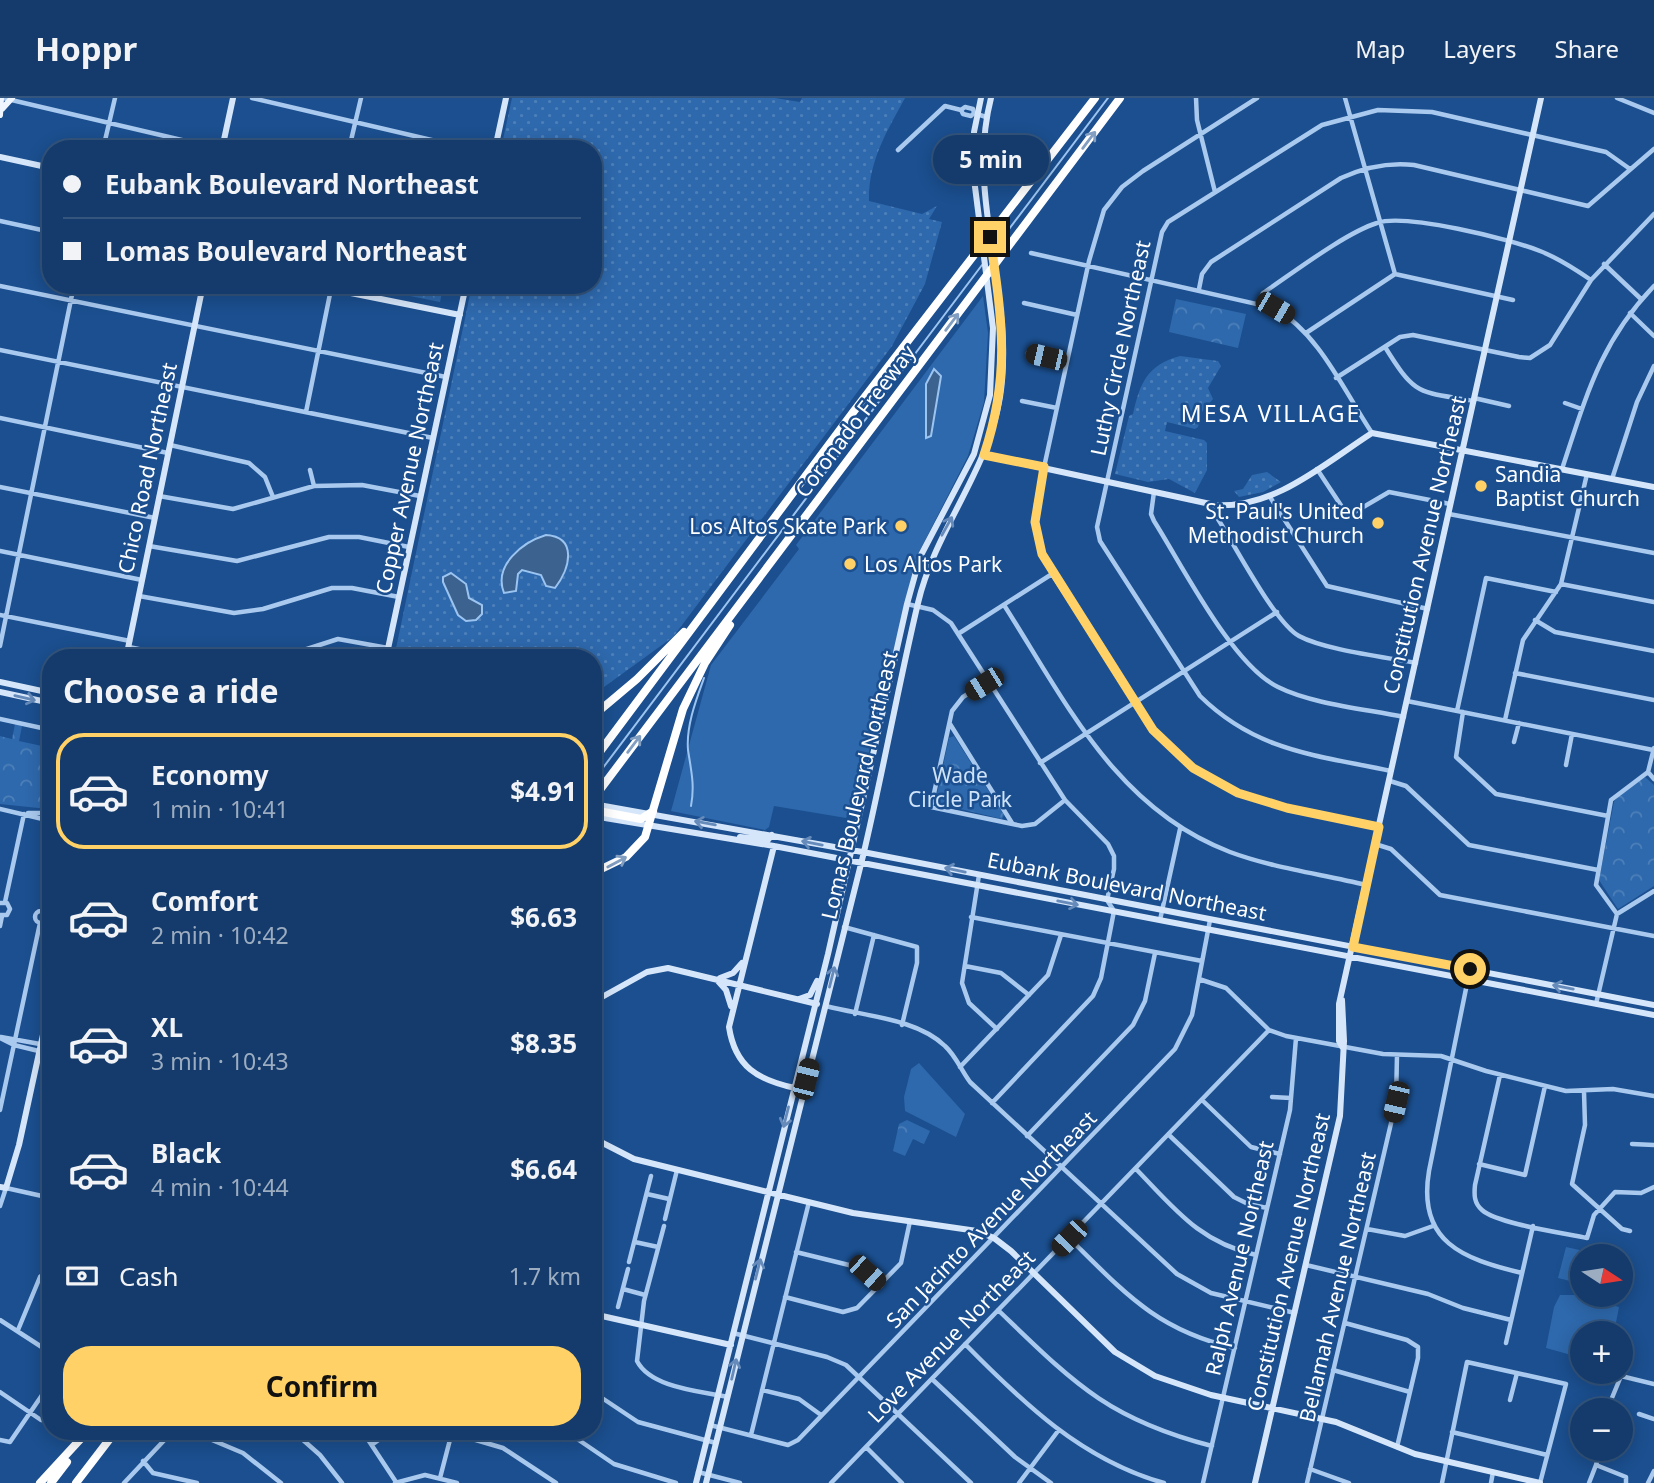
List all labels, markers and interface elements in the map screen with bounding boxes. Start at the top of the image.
text: Hoppr [35,26,137,71]
text: Map [1355,32,1405,65]
text: Layers [1443,32,1517,65]
text: Share [1555,32,1619,65]
one-way arrow [1081,131,1096,150]
callout: 5 min [932,136,1048,184]
text: 5 min [959,143,1023,175]
text: Eubank Boulevard Northeast [105,166,479,202]
route end [974,221,1006,253]
text: Lomas Boulevard Northeast [105,233,467,269]
street label: Luthy Circle Northeast [1083,237,1157,458]
car [1252,288,1299,328]
one-way arrow [944,312,959,331]
street label: Copper Avenue Northeast [369,339,449,596]
street label: Coronado Freeway [788,339,922,503]
car [1024,342,1069,372]
street label: Chico Road Northeast [111,360,183,576]
street label: Constitution Avenue Northeast [1376,393,1472,697]
district label: MESA VILLAGE [1181,397,1361,429]
place label: Sandia Baptist Church [1495,460,1640,512]
marker: Sandia Baptist Church [1473,478,1489,494]
place label: St. Paul's United Methodist Church [1188,497,1364,549]
place label: Los Altos Skate Park [689,512,888,540]
marker: St. Paul's United Methodist Church [1370,515,1386,531]
one-way arrow [940,516,954,537]
marker: Los Altos Skate Park [893,518,909,534]
place label: Los Altos Park [864,550,1003,578]
marker: Los Altos Park [842,556,858,572]
street label: Lomas Boulevard Northeast [814,647,904,922]
car [961,664,1008,704]
text: Choose a ride [63,669,279,712]
one-way arrow [13,691,36,705]
one-way arrow [627,735,641,754]
text: Economy [151,757,269,793]
icon: car [67,760,130,823]
park label: Wade Circle Park [908,761,1013,813]
text: $4.91 [510,773,577,809]
text: 1 min · 10:41 [151,793,289,825]
one-way arrow [694,816,717,829]
one-way arrow [801,835,824,849]
street label: Eubank Boulevard Northeast [985,845,1269,927]
one-way arrow [606,854,626,868]
one-way arrow [944,863,967,876]
text: Comfort [151,883,259,919]
icon: car [67,886,130,949]
one-way arrow [1056,897,1079,910]
text: $6.63 [510,899,577,935]
text: 2 min · 10:42 [151,919,289,951]
route start [1454,953,1486,985]
one-way arrow [826,966,839,989]
one-way arrow [1552,980,1575,993]
text: XL [151,1009,183,1045]
icon: car [67,1012,130,1075]
text: $8.35 [510,1025,577,1061]
text: 3 min · 10:43 [151,1045,289,1077]
car [791,1056,822,1102]
car [1382,1079,1411,1125]
street label: San Jacinto Avenue Northeast [880,1104,1103,1334]
one-way arrow [779,1105,792,1128]
street label: Constitution Avenue Northeast [1240,1110,1336,1414]
text: Black [151,1135,221,1171]
icon: car [67,1138,130,1201]
street label: Ralph Avenue Northeast [1198,1138,1280,1378]
street label: Bellamah Avenue Northeast [1292,1149,1382,1425]
text: $6.64 [510,1151,577,1187]
text: 4 min · 10:44 [151,1171,289,1203]
car [1047,1216,1092,1260]
street label: Love Avenue Northeast [861,1243,1041,1428]
north arrow [1570,1244,1633,1307]
map controls [1570,1244,1633,1461]
car [845,1251,890,1295]
icon: cash [63,1257,101,1295]
text: Cash [119,1258,179,1294]
one-way arrow [752,1258,765,1281]
text: 1.7 km [509,1260,581,1292]
button: + [1570,1321,1633,1384]
button: Confirm [63,1346,581,1426]
one-way arrow [728,1358,741,1381]
button: − [1570,1398,1633,1461]

